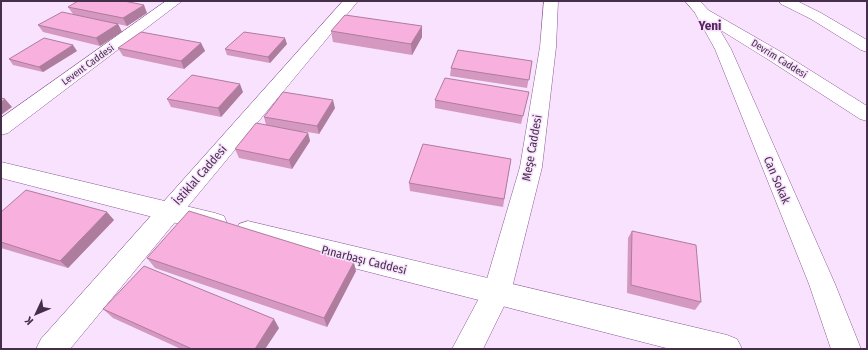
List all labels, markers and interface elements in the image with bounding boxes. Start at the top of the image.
district label: Yeni [698,18,721,33]
street label: Devrim Caddesi [749,37,809,81]
street label: Levent Caddesi [60,42,116,88]
street label: Meşe Caddesi [519,114,545,182]
street label: İstiklal Caddesi [170,142,230,208]
street label: Can Sokak [761,154,793,206]
street label: Pınarbaşı Caddesi [320,243,408,277]
north arrow [16,294,56,334]
text: K [22,313,36,327]

